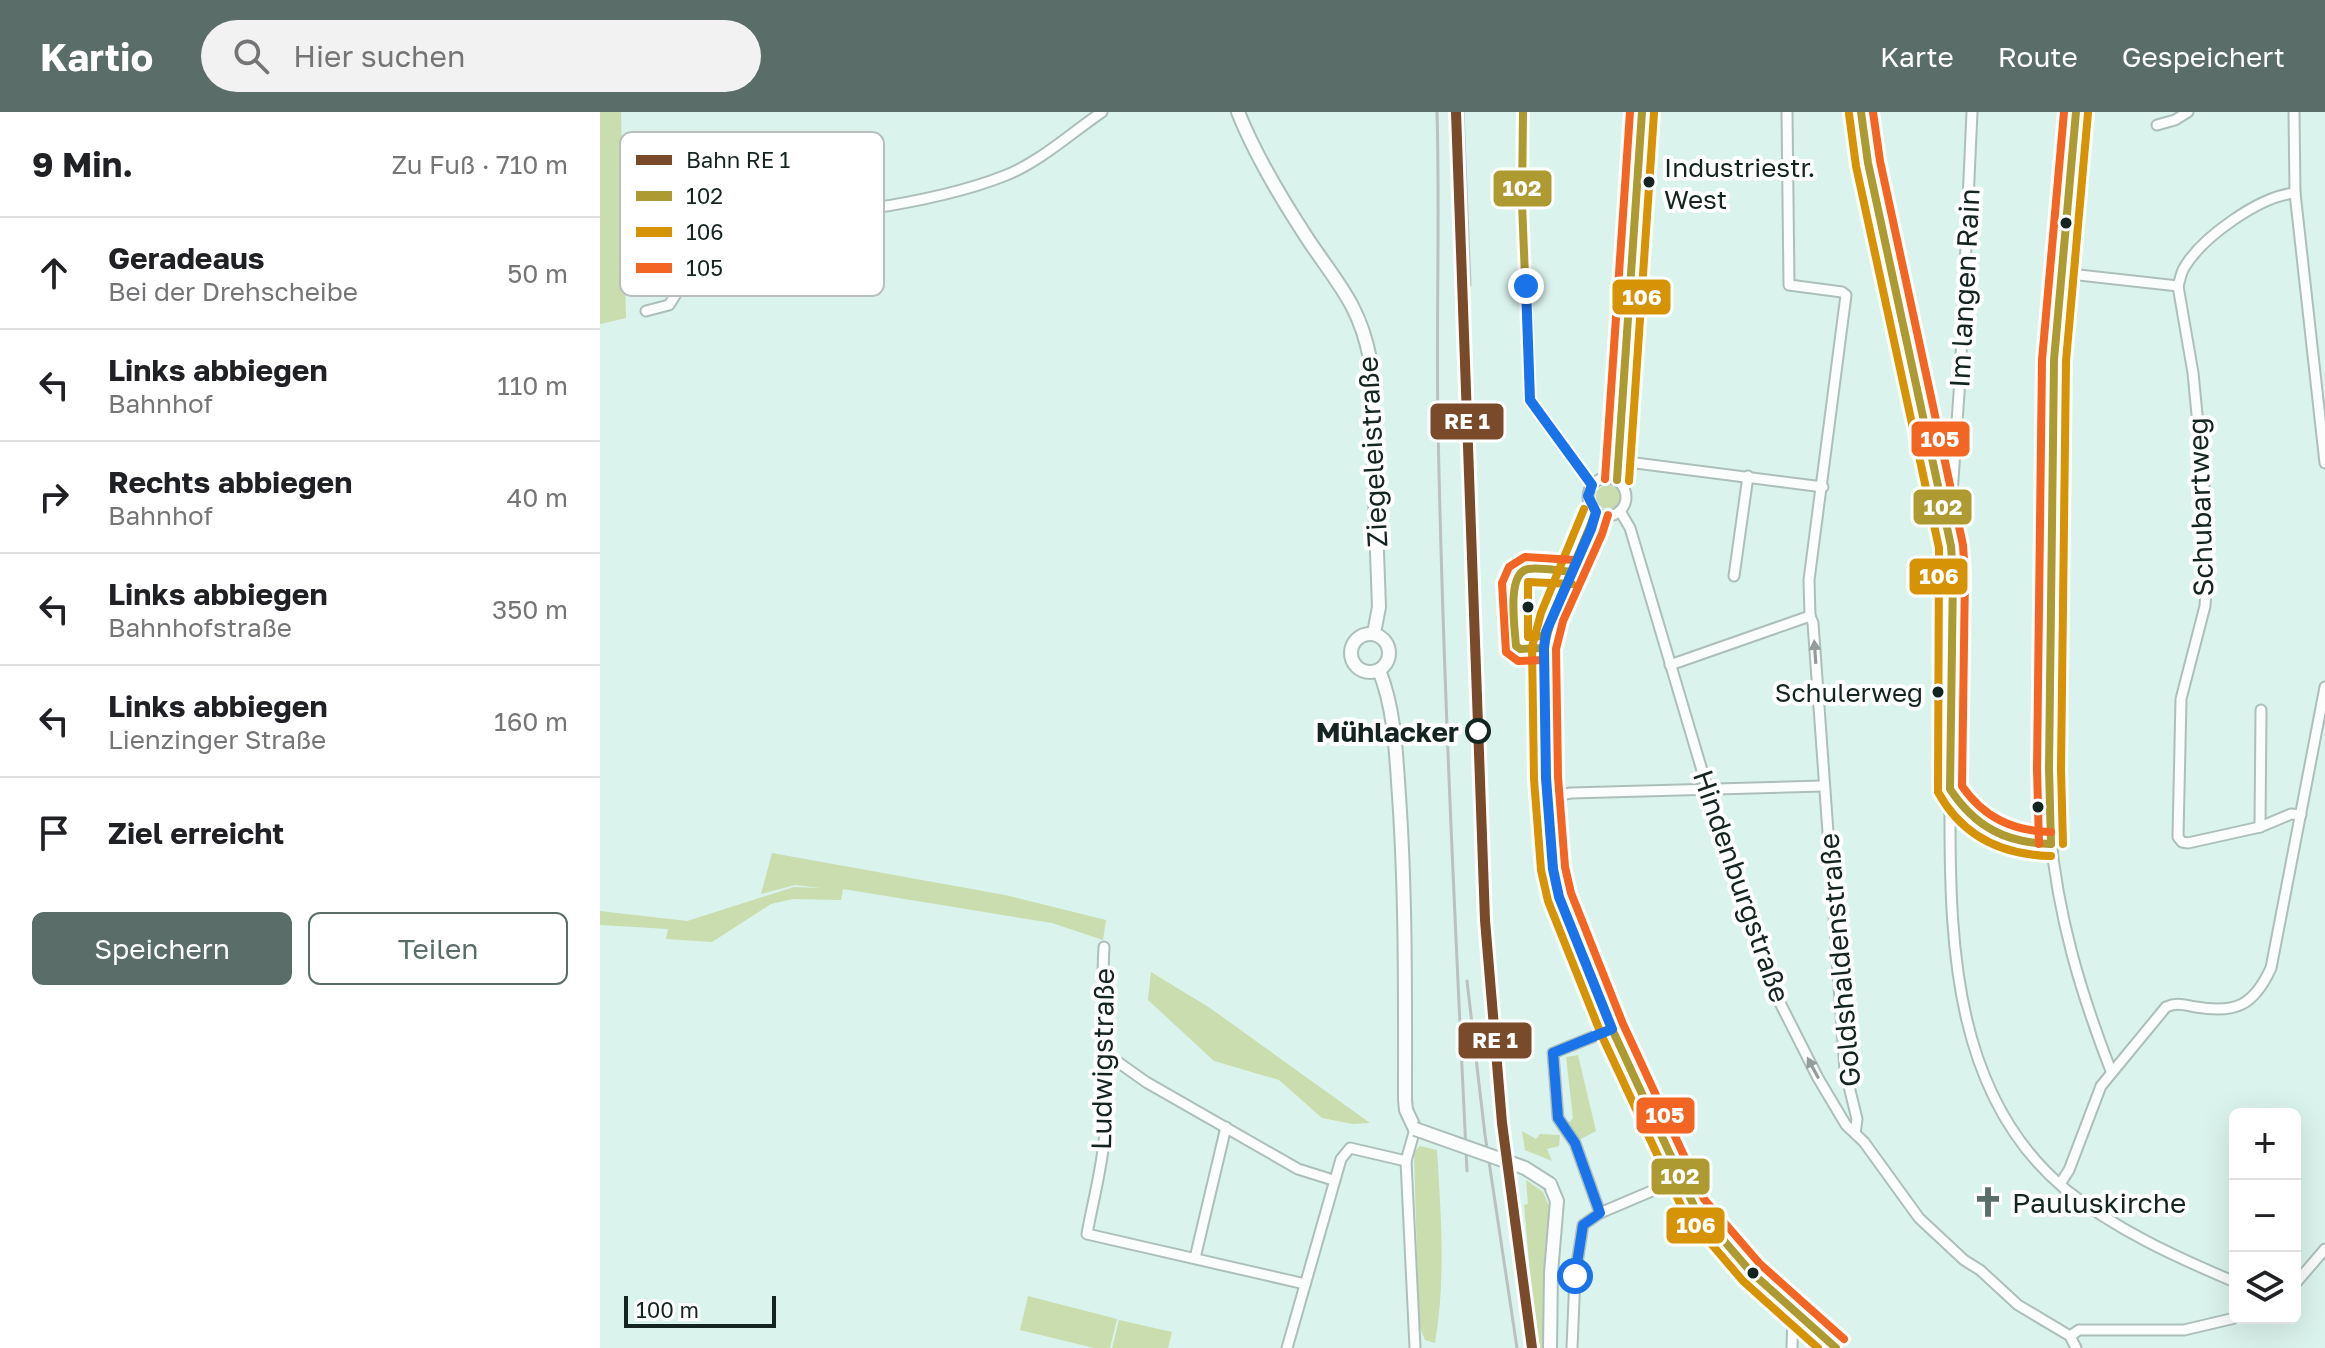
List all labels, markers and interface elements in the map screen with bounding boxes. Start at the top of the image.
search box [201,20,761,92]
text: Kartio [40,34,153,79]
icon: search [229,34,273,78]
text: Hier suchen [293,38,465,74]
text: Karte [1880,40,1954,73]
text: Route [1998,40,2078,73]
text: Gespeichert [2122,40,2285,73]
legend [620,132,884,296]
text: 9 Min. [32,144,133,184]
text: Bahn RE 1 [686,146,791,173]
text: Zu Fuß · 710 m [392,149,568,180]
place label: Industriestr. West [1664,152,1815,215]
line badge: 102 [1492,169,1553,208]
text: 102 [1502,174,1542,201]
marker: Industriestr. West [1641,174,1657,190]
text: 102 [686,182,723,209]
street label: Im langen Rain [1942,187,1986,389]
unlabelled marker [2058,215,2074,231]
text: 106 [686,218,724,245]
text: Geradeaus [108,240,265,276]
icon: ahead [32,251,76,295]
text: 105 [686,254,723,281]
text: 50 m [507,258,568,289]
route end [1508,268,1544,304]
text: Bei der Drehscheibe [108,276,358,307]
line badge: 106 [1611,278,1672,316]
text: 106 [1622,283,1662,310]
text: Links abbiegen [108,352,328,388]
street label: Ziegeleistraße [1351,356,1393,548]
icon: left [32,363,76,407]
text: 110 m [497,370,568,401]
text: Bahnhof [108,388,213,419]
line badge: RE 1 [1429,402,1505,441]
text: RE 1 [1444,407,1490,434]
street label: Schubartweg [2180,417,2220,597]
line badge: 105 [1910,420,1971,458]
text: 105 [1920,425,1960,452]
text: Rechts abbiegen [108,464,352,500]
icon: right [32,475,76,519]
text: 40 m [507,482,568,513]
line badge: 102 [1912,488,1973,526]
text: 102 [1923,493,1963,520]
text: Bahnhof [108,500,213,531]
line badge: 106 [1908,557,1969,596]
text: 106 [1919,562,1959,589]
text: Links abbiegen [108,576,328,612]
icon: left [32,587,76,631]
text: 350 m [492,594,568,625]
unlabelled marker [1520,599,1536,615]
text: Bahnhofstraße [108,612,292,643]
one-way arrow [1808,639,1821,664]
place label: Schulerweg [1775,677,1923,708]
marker: Schulerweg [1930,684,1946,700]
text: Links abbiegen [108,688,328,724]
icon: left [32,699,76,743]
text: 160 m [494,706,568,737]
place label: Mühlacker [1316,715,1459,748]
marker: Mühlacker [1466,719,1490,743]
text: Lienzinger Straße [108,724,326,755]
street label: Hindenburgstraße [1687,765,1797,1007]
unlabelled marker [2030,799,2046,815]
icon: arrive [32,811,76,855]
text: Ziel erreicht [108,815,284,851]
street label: Goldshaldenstraße [1811,832,1867,1088]
button: Speichern [32,912,292,985]
button: Teilen [308,912,568,985]
street label: Ludwigstraße [1084,968,1120,1150]
line badge: RE 1 [1457,1021,1533,1060]
text: RE 1 [1472,1026,1518,1053]
one-way arrow [1807,1057,1821,1079]
line badge: 105 [1635,1096,1696,1135]
text: 105 [1645,1101,1685,1128]
map controls [2229,1108,2301,1324]
button: + [2229,1108,2301,1180]
line badge: 102 [1650,1157,1711,1196]
text: 102 [1660,1162,1700,1189]
button: − [2229,1180,2301,1252]
church icon: Pauluskirche [1971,1185,2005,1219]
place label: Pauluskirche [2012,1186,2186,1219]
line badge: 106 [1665,1206,1726,1245]
text: 106 [1676,1211,1716,1238]
button: layers [2229,1252,2301,1324]
route start [1557,1258,1593,1294]
unlabelled marker [1745,1265,1761,1281]
scale bar [624,1292,776,1328]
text: 100 m [636,1296,699,1323]

